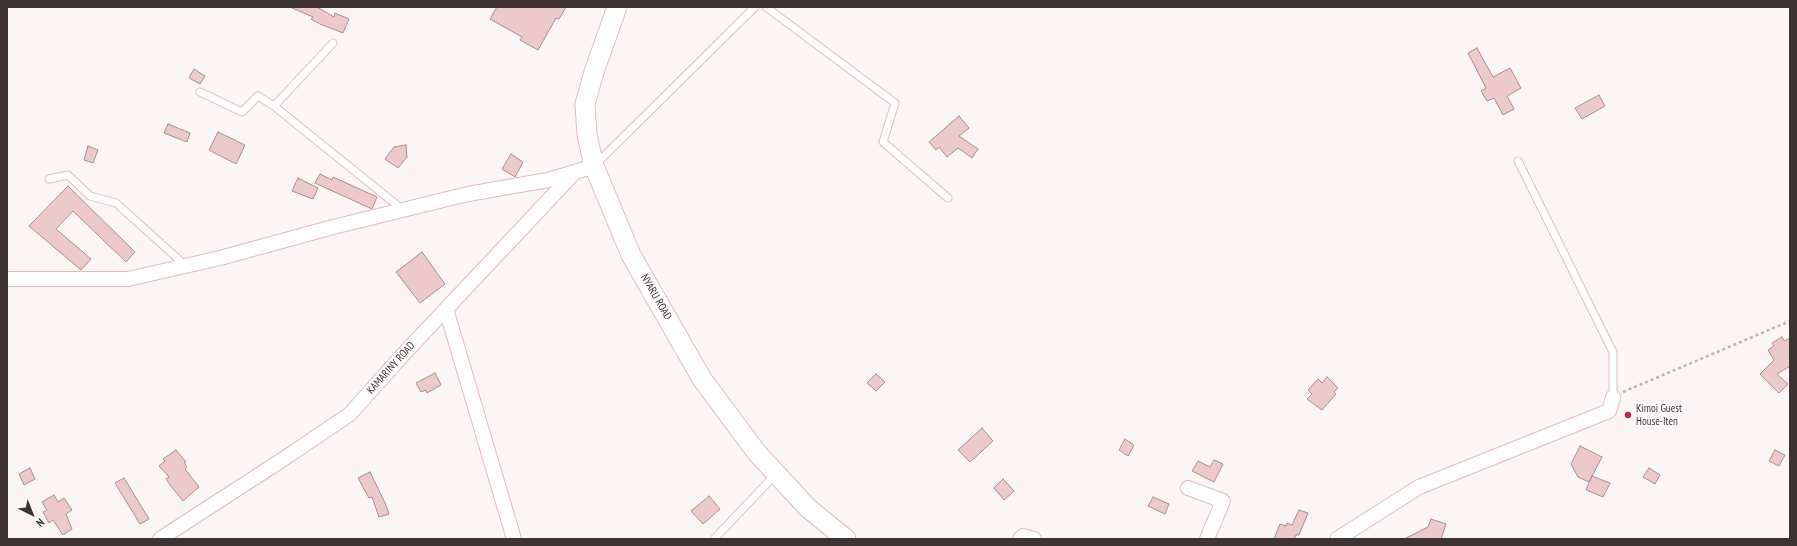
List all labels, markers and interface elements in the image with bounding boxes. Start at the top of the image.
street label: NYARU ROAD [638,272,674,322]
street label: KAMARINY ROAD [364,339,418,397]
place label: Kimoi Guest House-Iten [1636,402,1682,428]
marker: Kimoi Guest House-Iten [1623,410,1633,420]
north arrow [12,494,52,534]
text: N [33,516,47,530]

